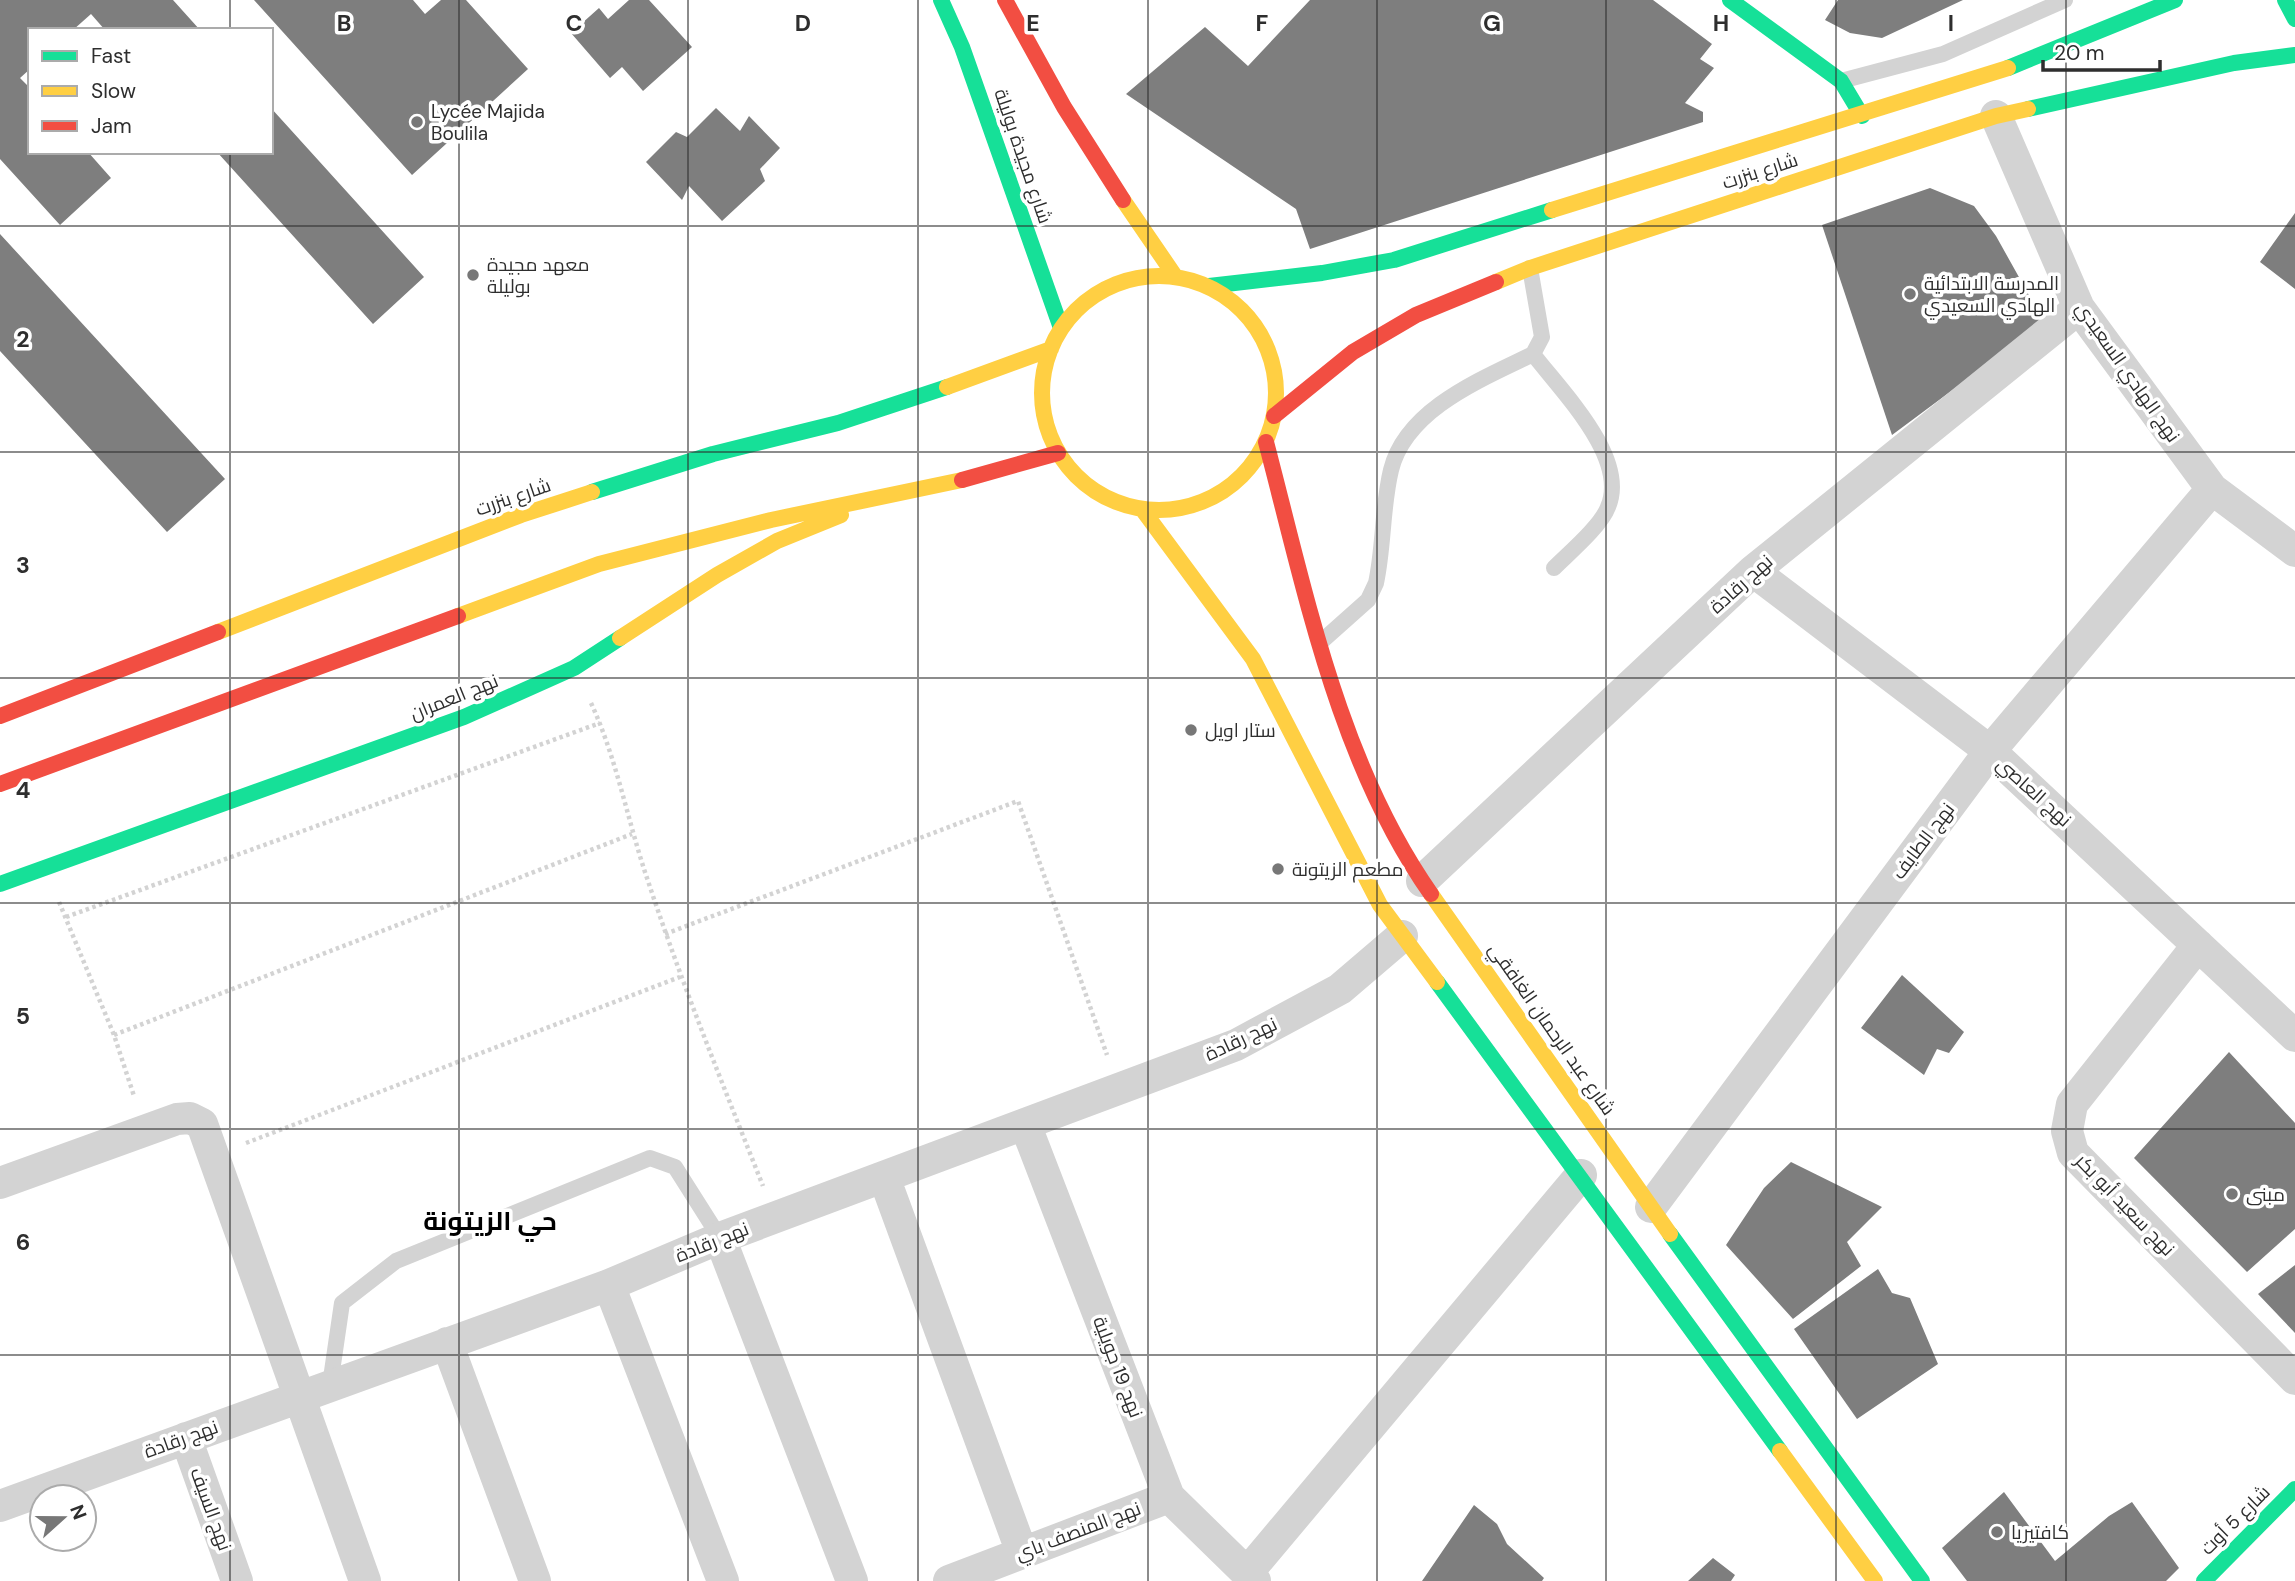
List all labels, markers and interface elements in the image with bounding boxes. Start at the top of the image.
text: B [337,8,351,38]
text: C [566,8,582,38]
text: D [795,8,811,38]
text: E [1026,8,1040,38]
text: F [1256,8,1269,38]
text: G [1483,8,1501,38]
text: H [1713,8,1729,38]
text: I [1948,8,1954,38]
legend [28,28,273,154]
scale bar [2043,28,2160,72]
text: 20 m [2054,39,2105,67]
text: Fast [91,42,131,70]
text: Slow [91,77,136,105]
street label: شارع مجيدة بوليلة [987,85,1058,227]
place label: Lycée Majida Boulila [431,99,545,146]
text: Jam [91,112,132,140]
marker: Lycée Majida Boulila [409,114,425,130]
street label: شارع بنزرت [1719,147,1801,196]
place label: معهد مجيدة بوليلة [487,252,590,299]
marker: معهد مجيدة بوليلة [465,267,481,283]
place label: المدرسة الابتدائية الهادي السعيدي [1924,271,2059,320]
marker: المدرسة الابتدائية الهادي السعيدي [1902,286,1918,302]
street label: نهج الهادي السعيدي [2069,297,2186,448]
text: 2 [16,324,30,354]
street label: شارع بنزرت [472,472,554,522]
street label: نهج رقادة [1704,549,1779,620]
text: 3 [16,550,30,580]
street label: نهج العمران [406,668,502,727]
place label: ستار اويل [1205,718,1276,743]
marker: ستار اويل [1183,722,1199,738]
street label: نهج العاصي [1990,752,2077,834]
text: 4 [16,775,31,805]
street label: نهج الطايف [1886,798,1961,885]
place label: مطعم الزيتونة [1292,857,1403,883]
marker: مطعم الزيتونة [1270,861,1286,877]
street label: شارع عبد الرحمان الغافقي [1481,938,1621,1121]
text: 5 [16,1001,30,1031]
street label: نهج رقادة [1201,1011,1282,1068]
street label: نهج سعيد أبو بكر [2069,1148,2180,1262]
place label: مبنى [2246,1182,2285,1207]
marker: مبنى [2224,1186,2240,1202]
district label: حي الزيتونة [423,1204,557,1242]
street label: نهج رقادة [672,1216,753,1269]
text: 6 [16,1227,30,1257]
street label: نهج 19 جويلية [1086,1313,1149,1422]
street label: نهج رقادة [141,1414,222,1465]
street label: نهج السيف [183,1464,238,1554]
street label: شارع 5 أوت [2195,1480,2276,1561]
north arrow [28,1483,98,1553]
street label: نهج المنصف باي [1012,1496,1145,1568]
text: N [64,1501,93,1523]
place label: كافتيريا [2011,1520,2069,1545]
marker: كافتيريا [1989,1524,2005,1540]

